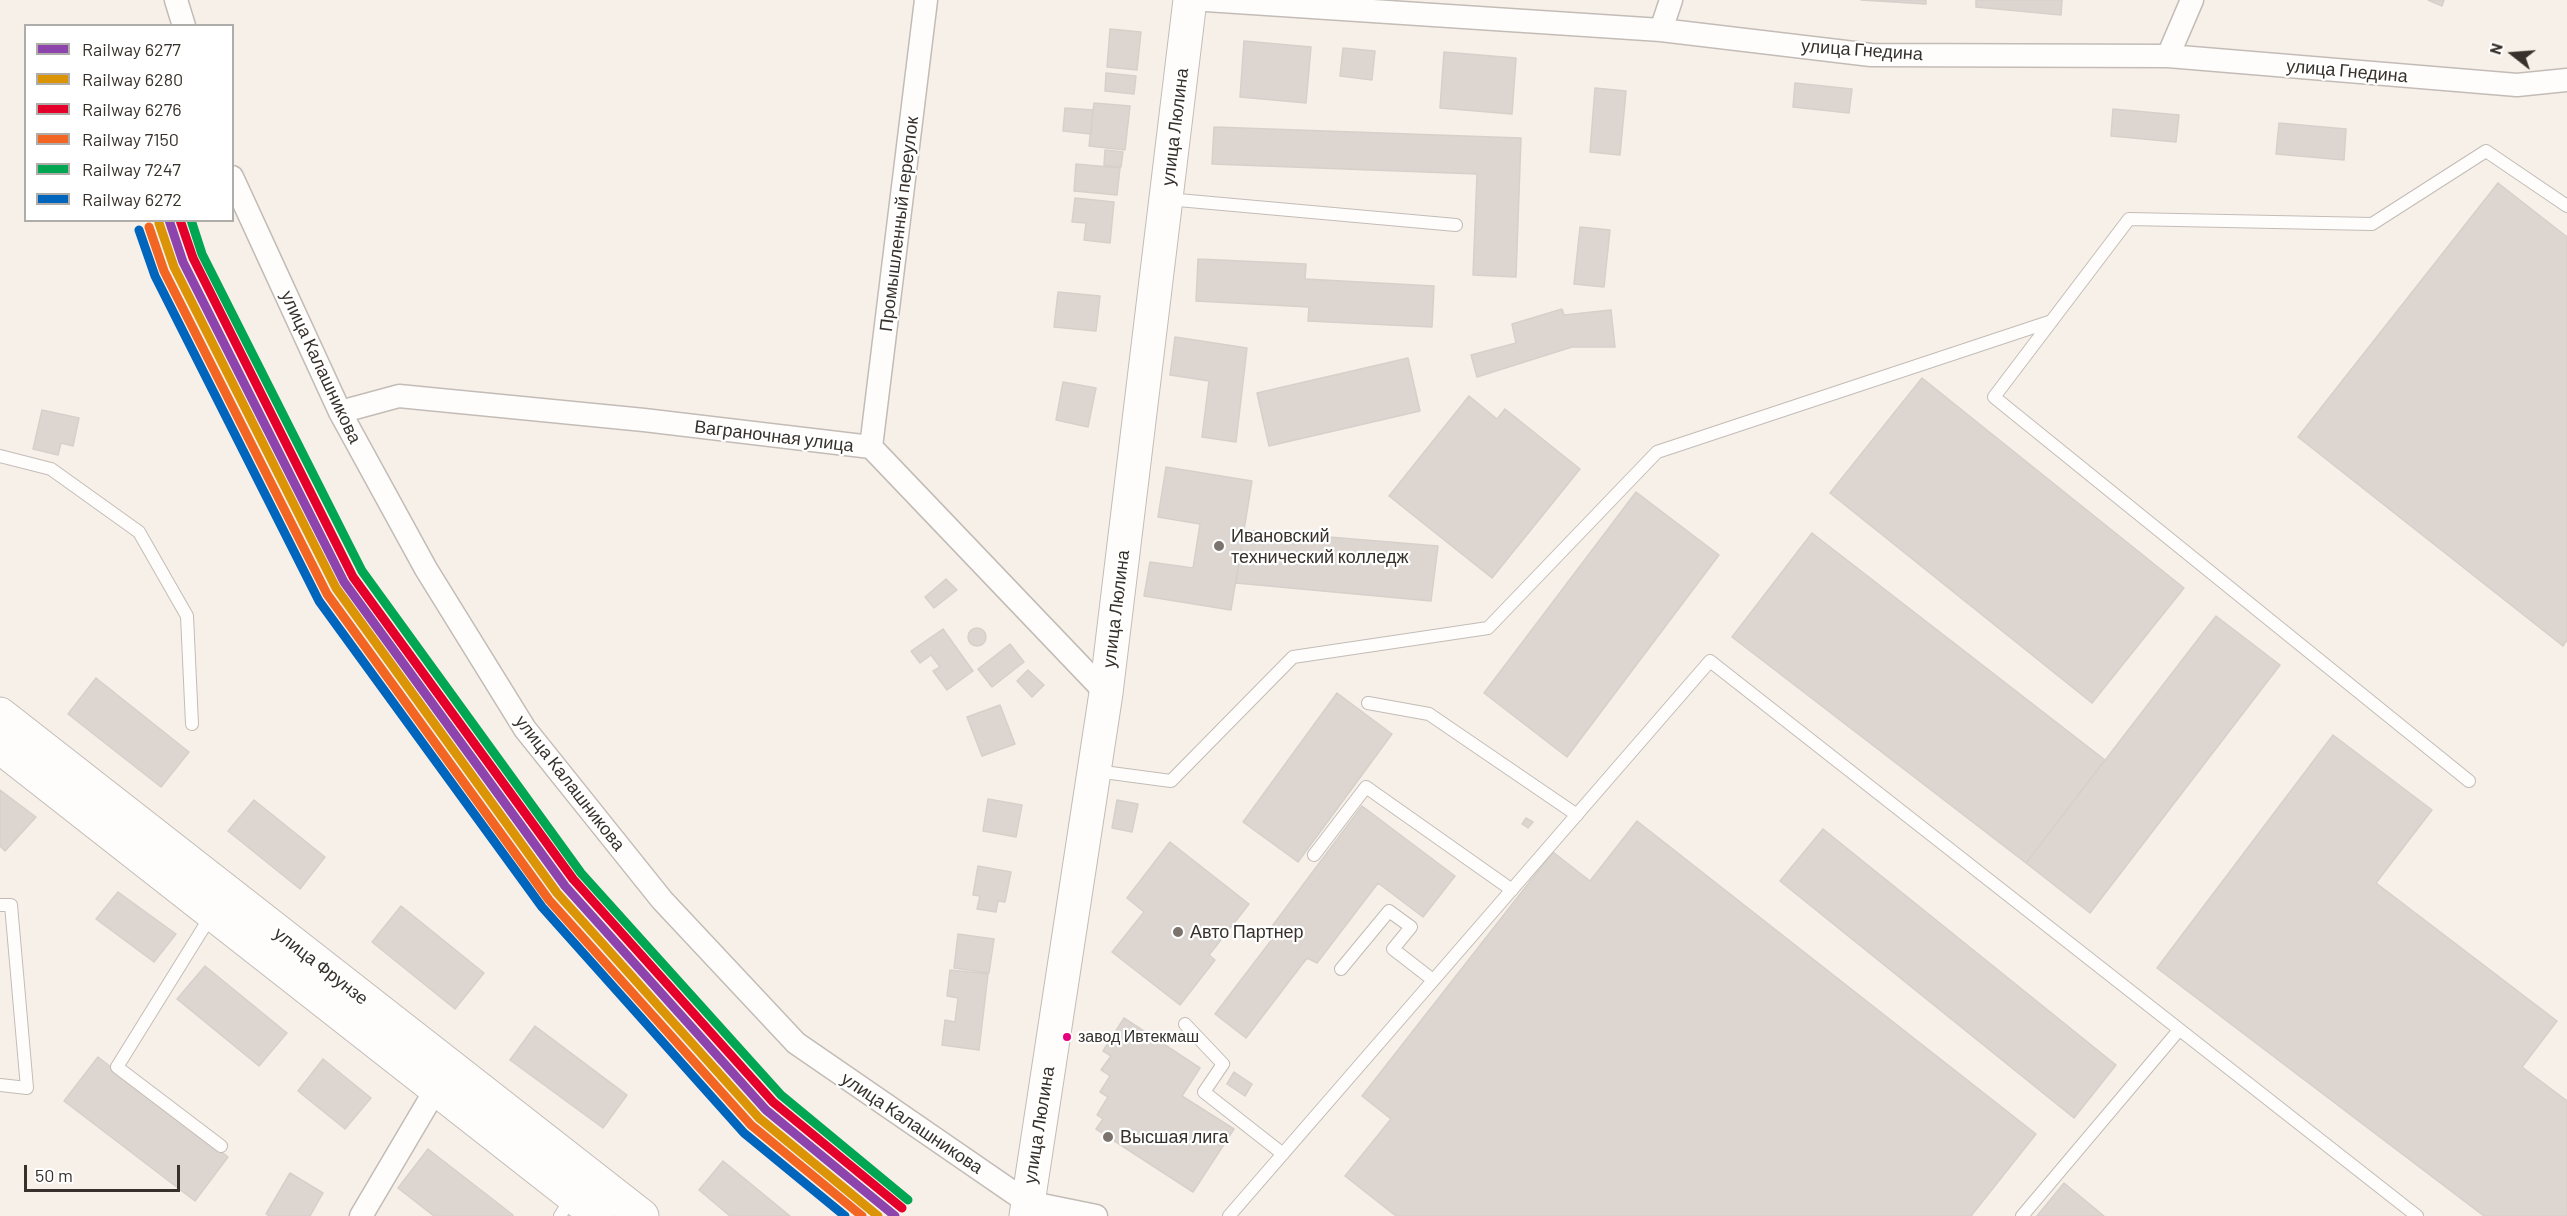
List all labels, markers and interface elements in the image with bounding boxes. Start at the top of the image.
legend [24,24,234,222]
north arrow [2483,24,2543,84]
street label: улица Гнедина [1800,35,1924,65]
text: Railway 6277 [82,38,181,60]
text: N [2485,41,2506,56]
street label: улица Гнедина [2285,55,2409,87]
street label: улица Люлина [1157,67,1193,187]
text: Railway 6280 [82,68,183,90]
text: Railway 6276 [82,98,181,120]
street label: Промышленный переулок [875,115,923,333]
text: Railway 7150 [82,128,179,150]
text: Railway 7247 [82,158,181,180]
text: Railway 6272 [82,188,182,210]
street label: улица Калашникова [276,287,366,447]
street label: Ваграночная улица [693,416,855,456]
place label: Ивановский технический колледж [1231,525,1408,568]
marker: Ивановский технический колледж [1212,539,1226,553]
street label: улица Люлина [1098,549,1134,669]
street label: улица Калашникова [510,711,630,855]
place label: Авто Партнер [1190,921,1304,943]
street label: улица Фрунзе [270,923,372,1009]
marker: Авто Партнер [1171,925,1185,939]
place label: завод Ивтекмаш [1078,1027,1199,1047]
marker: завод Ивтекмаш [1061,1031,1073,1043]
street label: улица Люлина [1019,1065,1059,1185]
street label: улица Калашникова [837,1068,987,1178]
place label: Высшая лига [1120,1126,1228,1148]
marker: Высшая лига [1101,1130,1115,1144]
scale bar [27,1153,183,1191]
text: 50 m [35,1164,73,1186]

